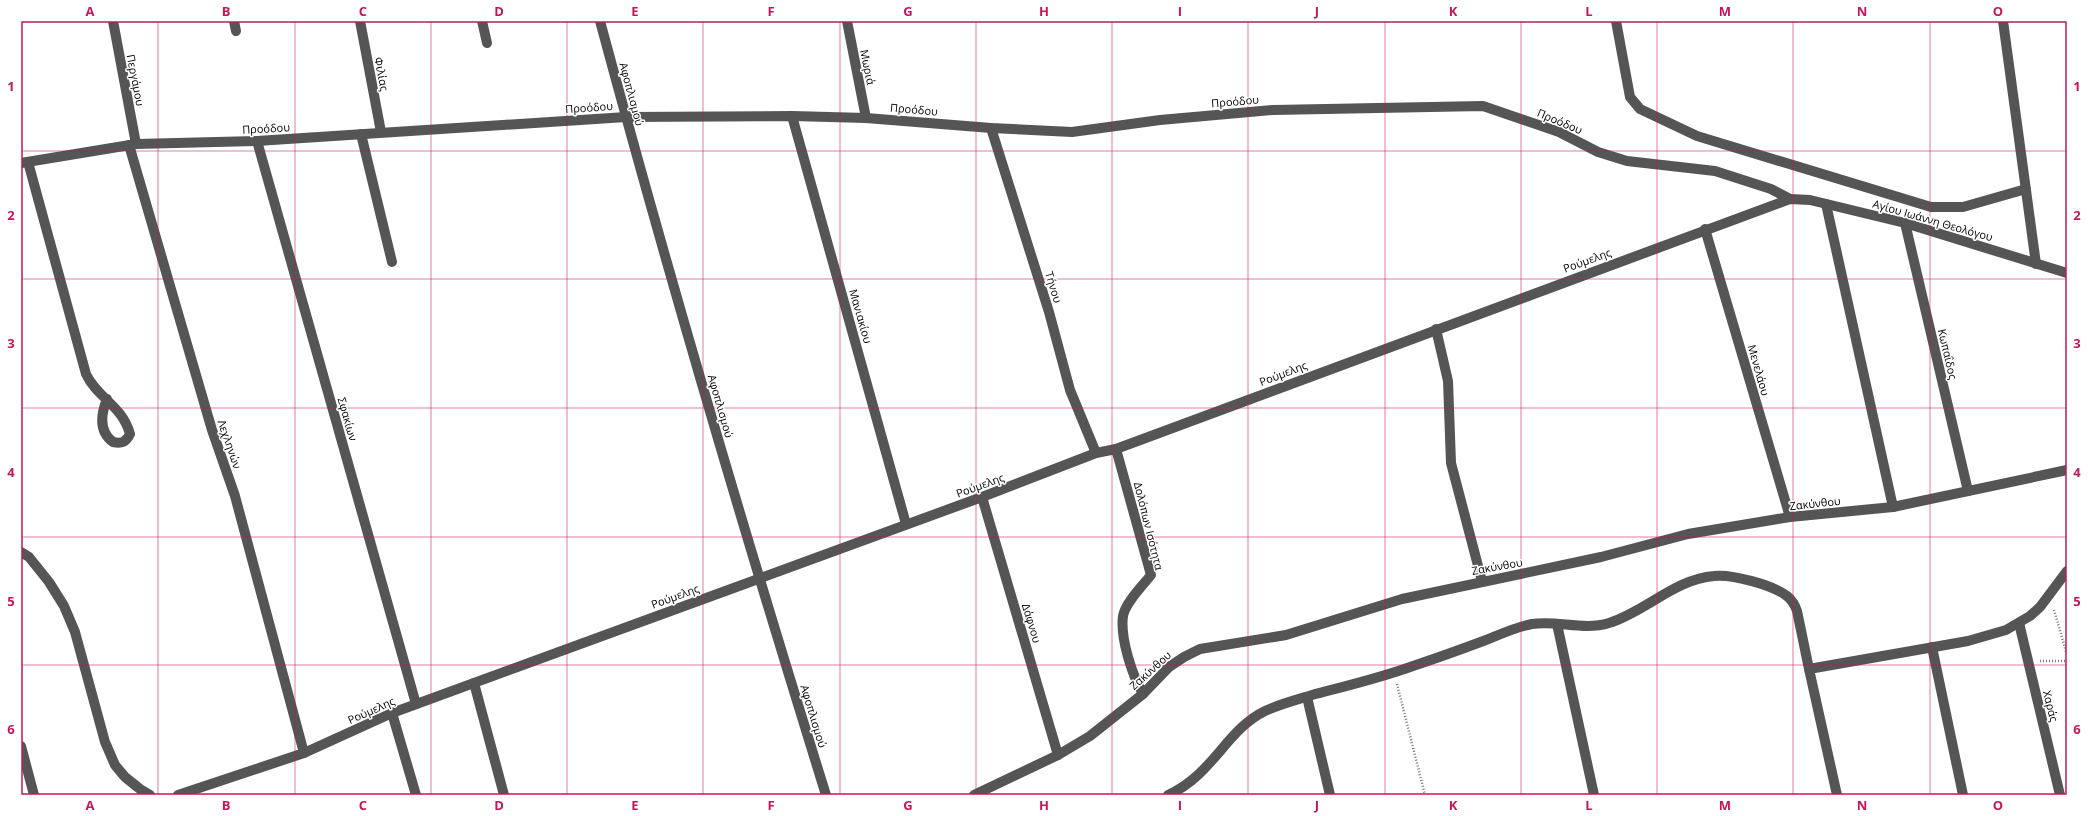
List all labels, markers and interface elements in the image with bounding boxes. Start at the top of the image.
text: A [86,2,95,20]
text: B [222,2,231,20]
text: C [359,2,367,20]
text: D [494,2,504,20]
text: E [631,2,639,20]
text: F [767,2,775,20]
text: G [903,2,913,20]
text: H [1039,2,1049,20]
text: I [1178,2,1182,20]
text: J [1314,2,1319,20]
text: K [1449,2,1458,20]
text: L [1585,2,1593,20]
text: M [1719,2,1731,20]
text: N [1857,2,1867,20]
text: O [1993,2,2003,20]
street label: Μωριά [857,48,879,86]
street label: Περγάμου [124,53,148,107]
street label: Φιλίας [371,56,393,92]
street label: Αφοπλισμού [616,61,648,128]
text: 1 [7,77,15,95]
text: 1 [2073,77,2081,95]
street label: Προόδου [1211,91,1260,111]
street label: Προόδου [565,98,614,116]
street label: Προόδου [890,99,939,119]
street label: Προόδου [1535,105,1585,137]
street label: Προόδου [242,119,291,137]
street label: Αγίου Ιωάννη Θεολόγου [1871,196,1995,244]
text: 2 [7,206,15,224]
text: 2 [2073,206,2081,224]
street label: Ρούμελης [1561,244,1613,276]
street label: Τήνου [1042,269,1066,305]
street label: Μανιακίου [846,287,876,345]
street label: Κωπαΐδος [1935,327,1961,381]
text: 3 [7,334,15,352]
text: 3 [2073,334,2081,352]
street label: Μενελάου [1745,343,1773,397]
street label: Ρούμελης [1257,357,1309,389]
street label: Αφοπλισμού [705,373,737,440]
street label: Σφακίων [335,395,361,443]
street label: Λεχληνών [215,417,245,471]
text: 4 [7,463,15,481]
text: 4 [2073,463,2081,481]
street label: Ρούμελης [954,469,1006,501]
street label: Δολόπων Ισότητα [1131,480,1167,572]
street label: Ζακύνθου [1789,493,1842,513]
street label: Ζακύνθου [1470,554,1524,578]
street label: Ρούμελης [649,580,701,612]
text: 5 [7,592,15,610]
text: 5 [2073,592,2081,610]
street label: Δάφνου [1019,602,1045,645]
street label: Ζακύνθου [1126,647,1174,693]
street label: Αφοπλισμού [797,683,831,750]
street label: Χαράς [2040,689,2062,723]
street label: Ρούμελης [345,693,397,727]
text: 6 [7,720,15,738]
text: 6 [2073,720,2081,738]
text: A [86,796,95,814]
text: B [222,796,231,814]
text: C [359,796,367,814]
text: D [494,796,504,814]
text: E [631,796,639,814]
text: F [767,796,775,814]
text: G [903,796,913,814]
text: H [1039,796,1049,814]
text: I [1178,796,1182,814]
text: J [1314,796,1319,814]
text: K [1449,796,1458,814]
text: L [1585,796,1593,814]
text: M [1719,796,1731,814]
text: N [1857,796,1867,814]
text: O [1993,796,2003,814]

